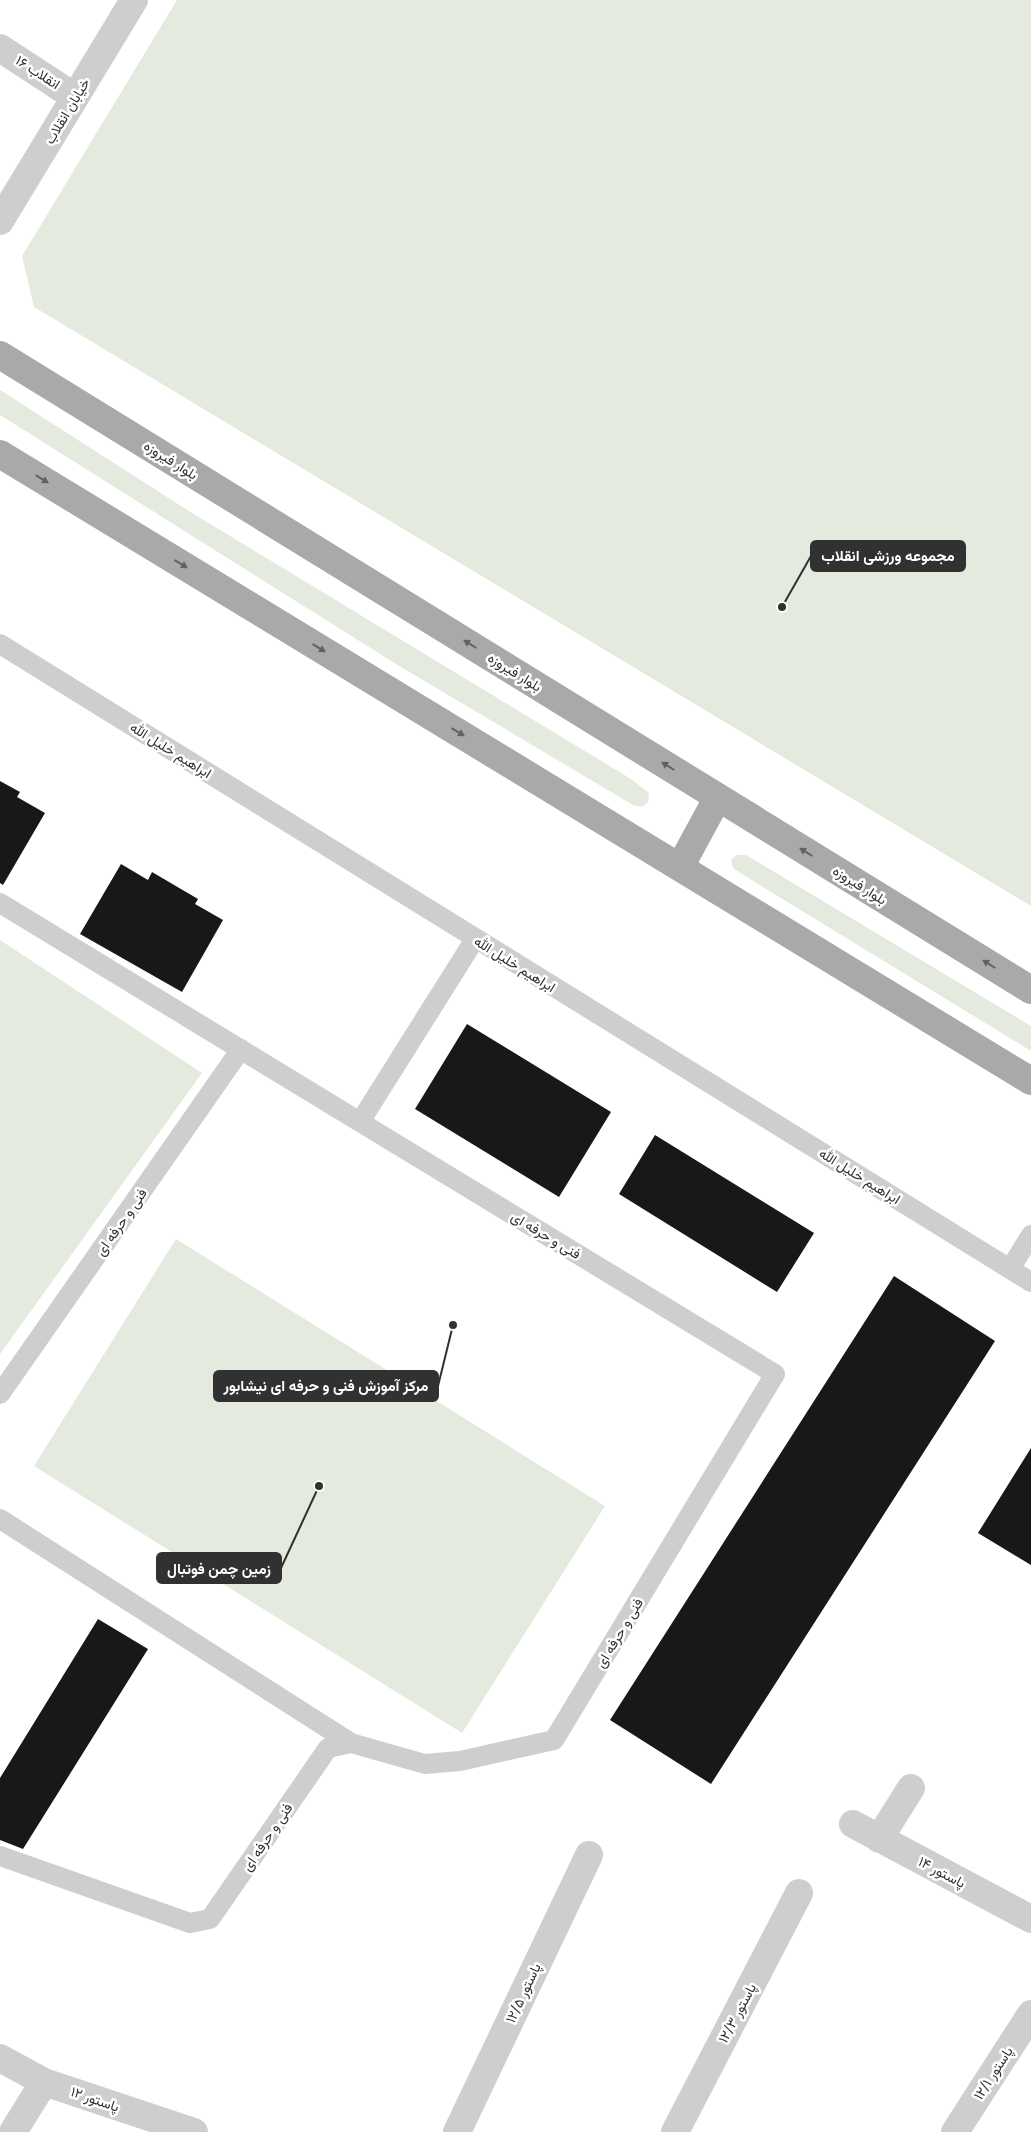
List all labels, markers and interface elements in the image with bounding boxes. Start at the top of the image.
street label: انقلاب ۱۶ [12,51,64,93]
street label: خیابان انقلاب [40,75,94,147]
street label: بلوار فیروزه [141,436,201,484]
one-way arrow [35,475,48,484]
callout: مجموعه ورزشی انقلاب [811,541,965,571]
text: مجموعه ورزشی انقلاب [821,546,955,566]
one-way arrow [174,559,187,568]
one-way arrow [464,640,477,649]
one-way arrow [313,643,326,653]
street label: بلوار فیروزه [485,648,545,696]
street label: ابراهیم خلیل الله [127,718,215,782]
one-way arrow [452,728,465,737]
one-way arrow [662,762,675,771]
one-way arrow [800,847,813,856]
street label: بلوار فیروزه [830,861,890,909]
street label: ابراهیم خلیل الله [471,932,559,996]
one-way arrow [983,960,996,969]
street label: ابراهیم خلیل الله [816,1144,904,1208]
street label: فنی و حرفه ای [91,1185,151,1259]
street label: فنی و حرفه ای [508,1207,584,1263]
callout: مرکز آموزش فنی و حرفه ای نیشابور [214,1371,438,1401]
text: مرکز آموزش فنی و حرفه ای نیشابور [223,1376,428,1396]
callout: زمین چمن فوتبال [157,1553,281,1583]
text: زمین چمن فوتبال [167,1559,271,1579]
street label: فنی و حرفه ای [591,1595,647,1671]
street label: فنی و حرفه ای [238,1800,296,1874]
street label: پاستور ۱۴ [915,1852,969,1893]
street label: پاستور ۱۲/۵ [501,1960,546,2026]
street label: پاستور ۱۲/۳ [714,1980,761,2046]
street label: پاستور ۱۲/۱ [969,2043,1018,2103]
street label: ۱۲ پاستور [68,2082,122,2117]

